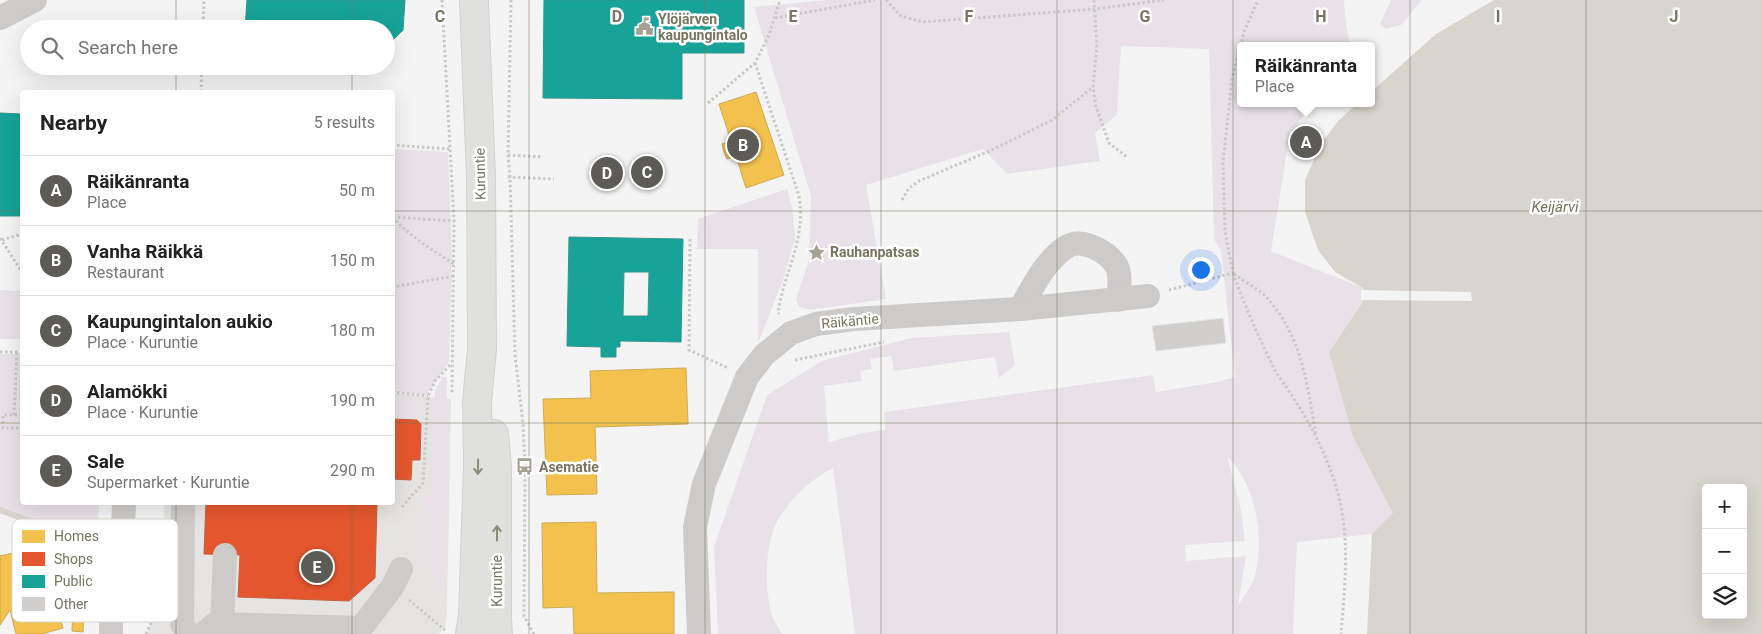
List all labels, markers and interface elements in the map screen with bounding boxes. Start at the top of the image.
text: C [435,7,445,26]
text: D [612,7,622,26]
text: E [789,7,798,26]
text: F [965,7,974,26]
text: G [1140,7,1151,26]
text: H [1315,7,1327,26]
text: I [1496,7,1500,26]
text: J [1670,7,1678,26]
place label: Ylöjärven kaupungintalo [658,11,748,43]
public building icon: Ylöjärven kaupungintalo [634,17,654,37]
search box [20,20,395,75]
icon: search [38,34,66,62]
text: Search here [78,36,178,59]
popup [1237,42,1375,107]
text: Räikänranta [1255,54,1357,77]
text: Place [1255,77,1294,96]
text: Nearby [40,111,107,135]
text: 5 results [314,113,375,132]
pin: A [1290,123,1322,161]
pin: B [727,126,759,164]
street label: Kuruntie [472,148,488,200]
pin: C [631,153,663,191]
pin: D [591,154,623,192]
text: Räikänranta [87,170,189,193]
text: A [51,181,61,200]
text: 50 m [339,181,375,200]
text: Place [87,193,127,212]
water label: Keijärvi [1531,198,1579,216]
text: Vanha Räikkä [87,240,203,263]
place icon: Rauhanpatsas [806,242,826,262]
place label: Rauhanpatsas [830,244,919,260]
text: B [51,251,61,270]
text: 150 m [330,251,375,270]
your location [1188,257,1214,283]
text: Restaurant [87,263,164,282]
text: Kaupungintalon aukio [87,310,273,333]
street label: Räikäntie [821,311,879,331]
text: C [51,321,61,340]
text: 180 m [330,321,375,340]
text: Place · Kuruntie [87,333,198,352]
text: Alamökki [87,380,167,403]
text: D [51,391,61,410]
text: 190 m [330,391,375,410]
text: Place · Kuruntie [87,403,198,422]
text: Sale [87,450,124,473]
bus stop icon: Asematie [515,457,535,477]
one-way arrow [473,459,483,475]
place label: Asematie [539,459,599,475]
text: E [52,461,61,480]
text: 290 m [330,461,375,480]
text: Supermarket · Kuruntie [87,473,250,492]
map controls [1702,484,1747,619]
button: + [1702,484,1747,529]
legend [12,519,178,622]
one-way arrow [492,525,502,542]
text: Homes [54,528,99,544]
button: − [1702,529,1747,574]
pin: E [301,548,333,586]
text: Shops [54,551,93,567]
street label: Kuruntie [489,555,505,607]
text: Public [54,573,93,589]
button: layers [1702,574,1747,619]
text: Other [54,596,88,612]

